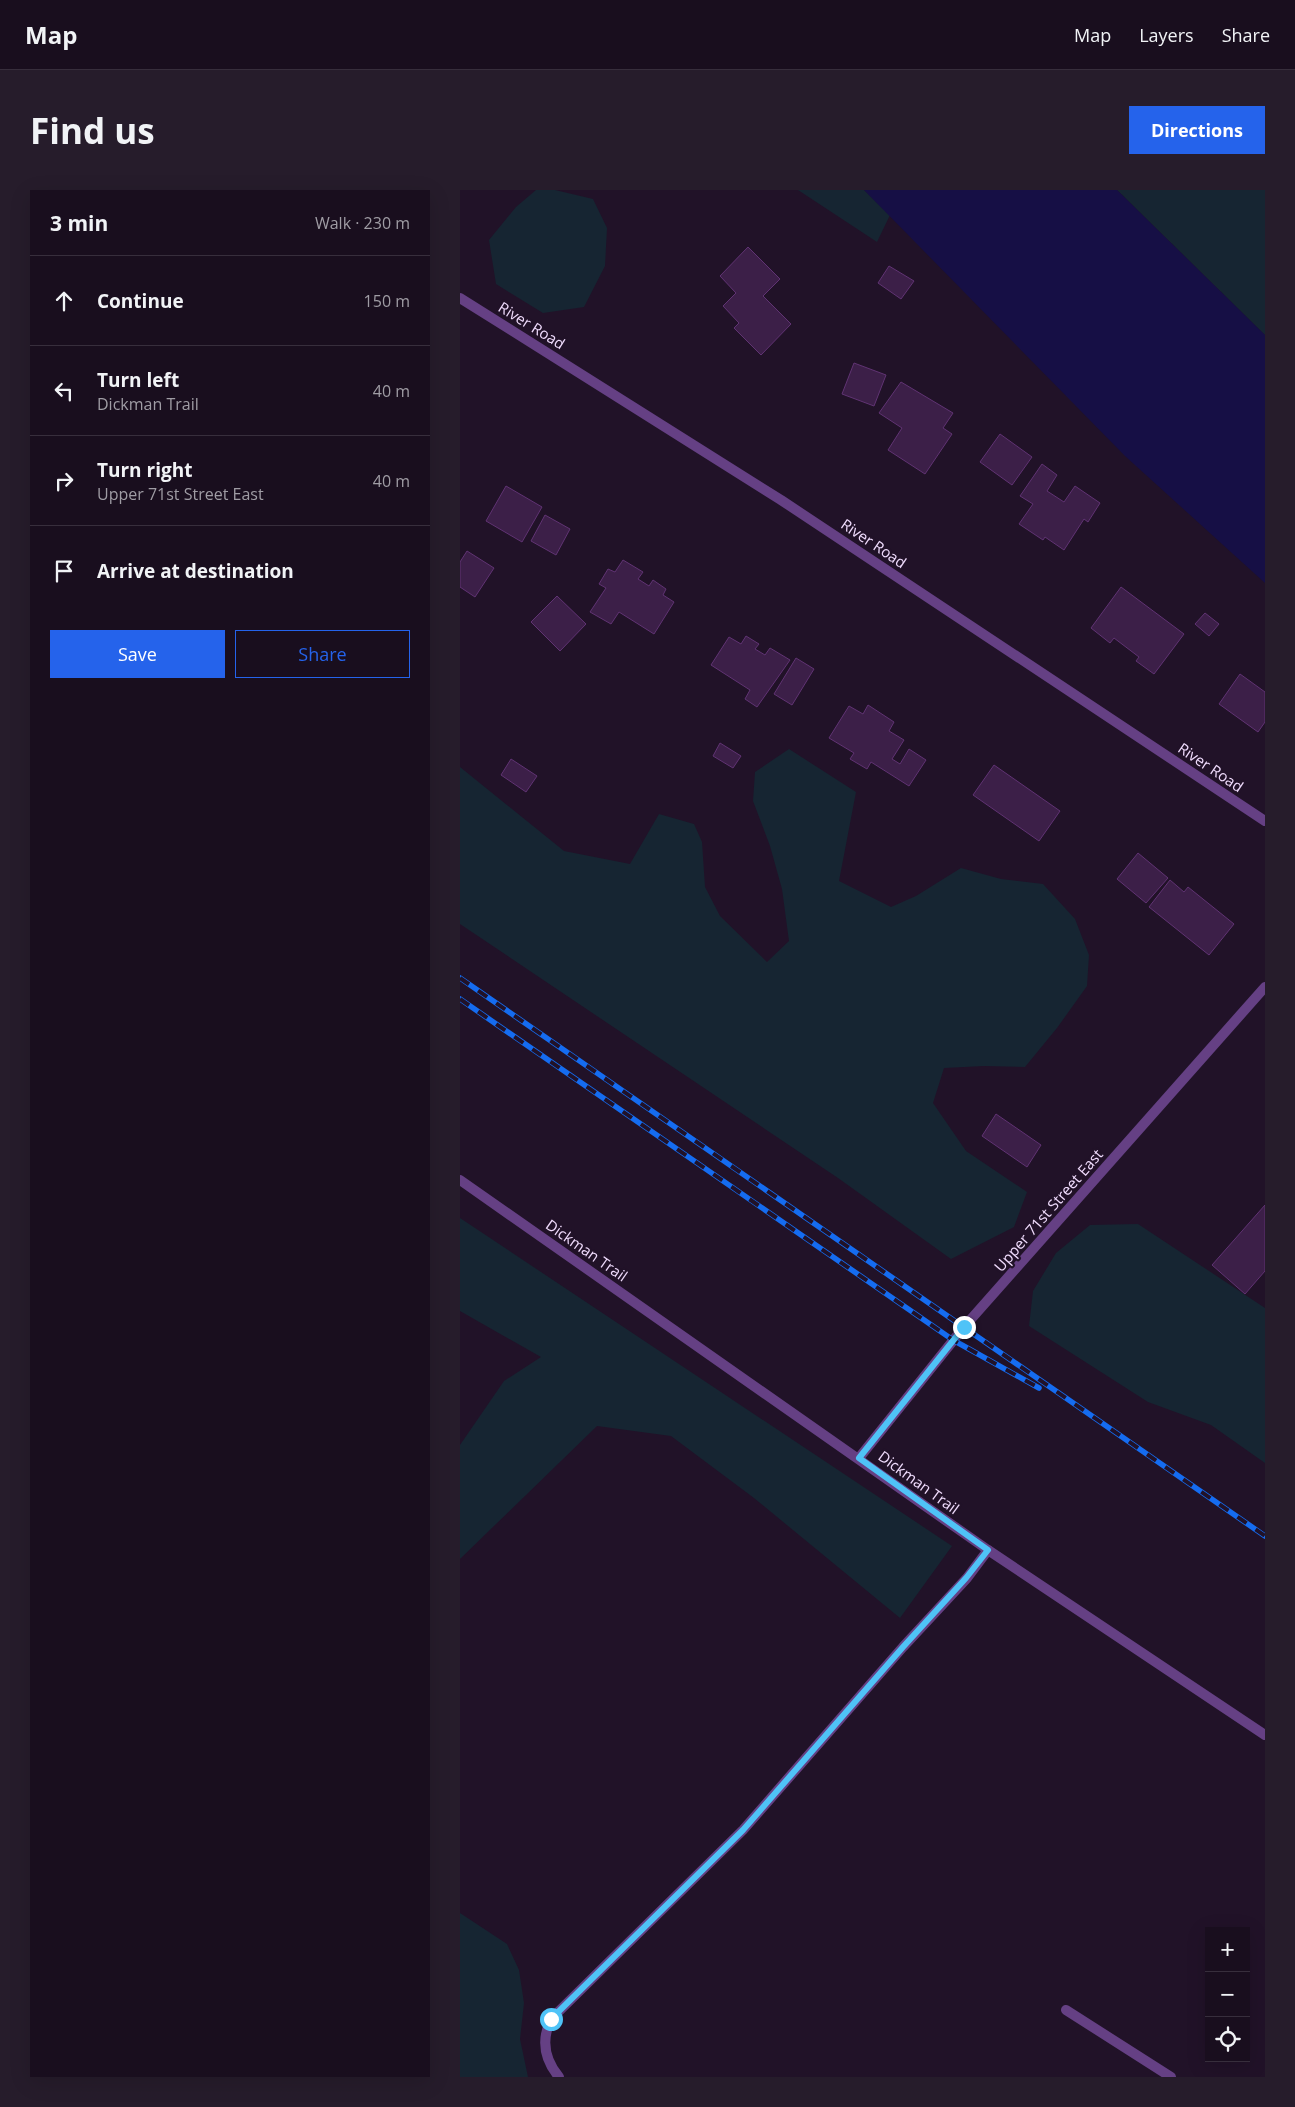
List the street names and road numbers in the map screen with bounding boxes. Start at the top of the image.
street label: River Road [495,297,569,353]
street label: River Road [837,514,911,572]
street label: River Road [1174,738,1248,796]
street label: Upper 71st Street East [989,1144,1107,1276]
street label: Dickman Trail [542,1214,632,1286]
street label: Dickman Trail [875,1446,963,1518]

